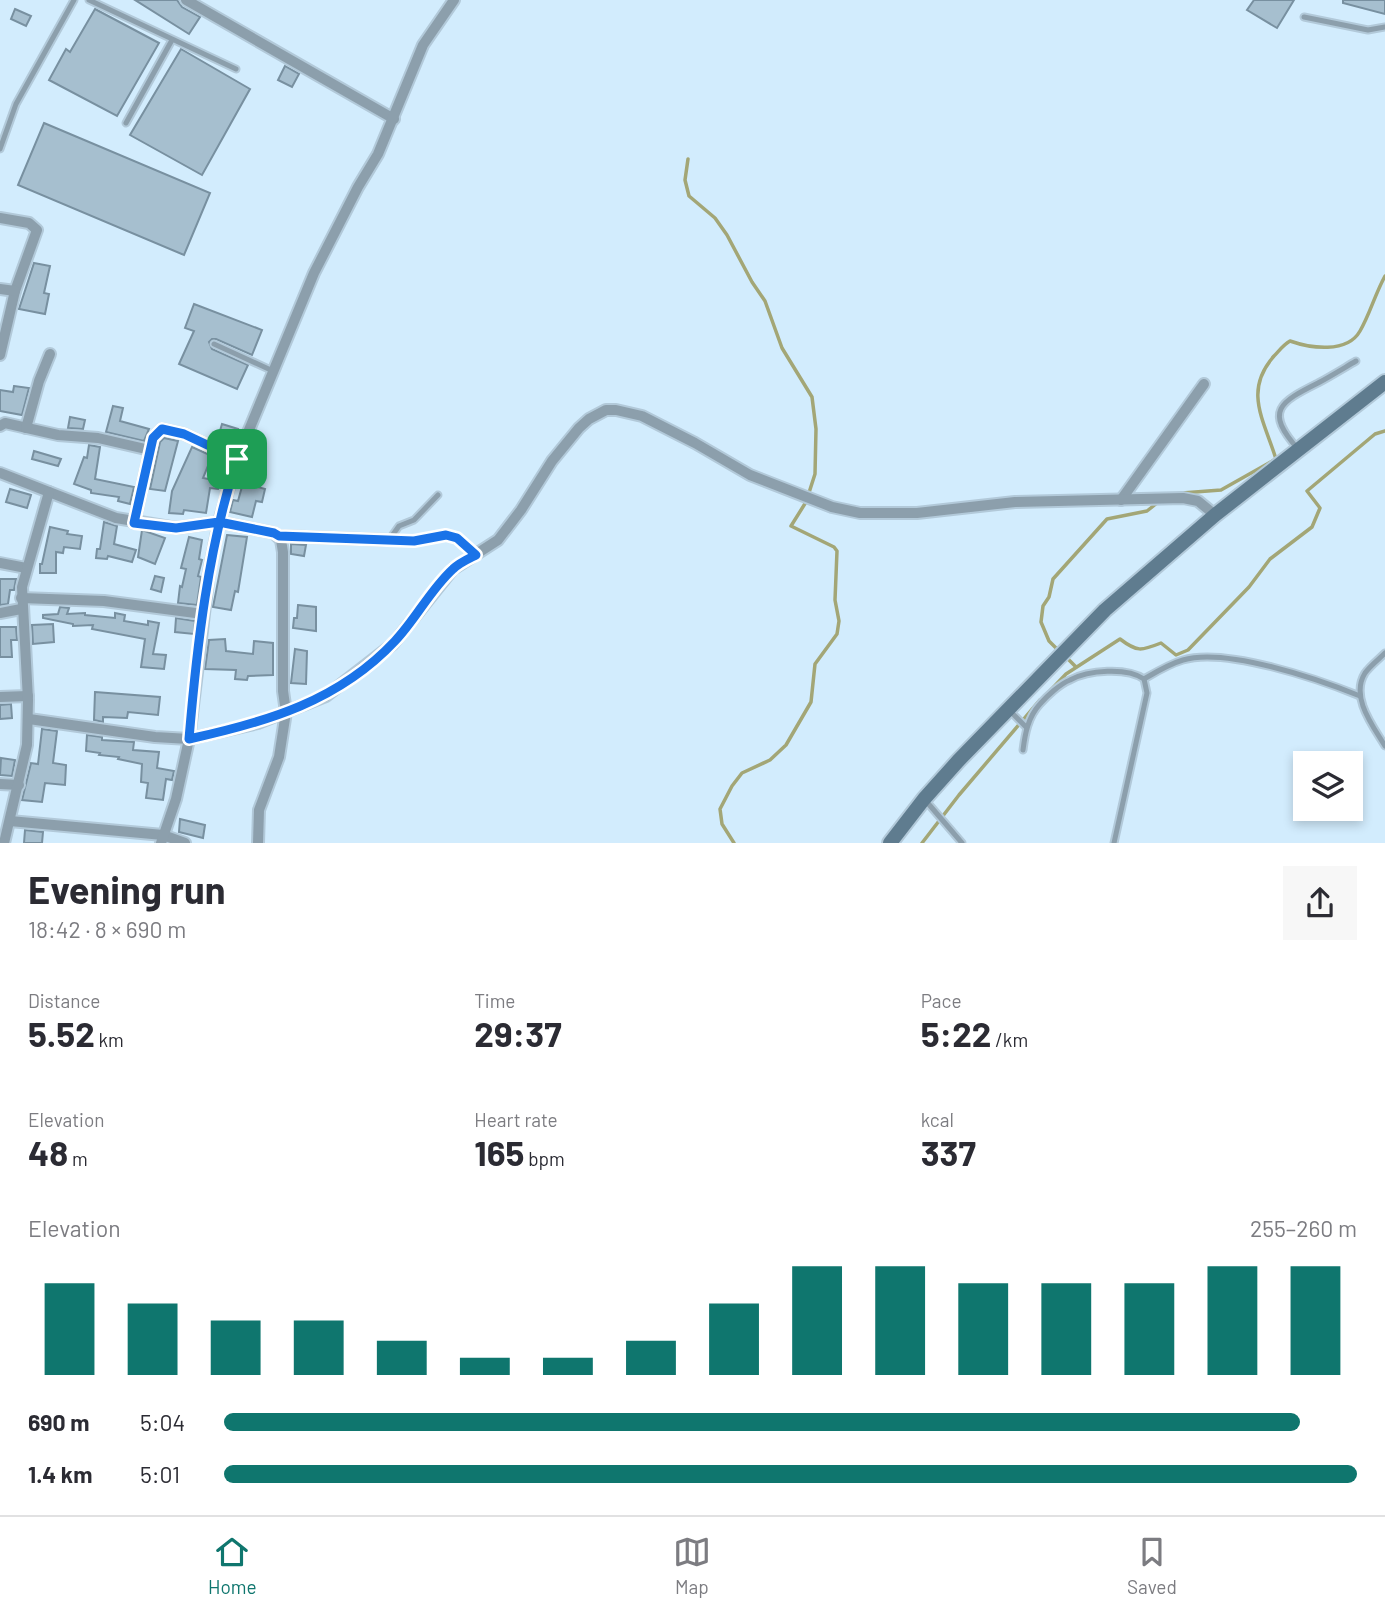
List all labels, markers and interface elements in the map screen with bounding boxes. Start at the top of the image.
pin [207,429,267,489]
icon: arrive [218,440,256,478]
map controls [1293,751,1363,821]
button: layers [1293,751,1363,821]
text: Evening run [28,866,226,912]
button: share [1283,866,1357,940]
text: 18:42 · 8 × 690 m [28,915,186,943]
text: Distance [28,989,100,1012]
text: Time [474,989,515,1012]
text: Pace [921,989,962,1012]
text: 5.52 [28,1012,95,1054]
text: 29:37 [474,1012,562,1054]
text: 5:22 [921,1012,991,1054]
text: km [95,1028,124,1051]
text: /km [991,1028,1028,1051]
text: Elevation [28,1108,105,1131]
text: Heart rate [474,1108,558,1131]
text: kcal [921,1108,954,1131]
text: 48 [28,1131,68,1173]
text: 165 [474,1131,524,1173]
text: 337 [921,1131,976,1173]
text: m [68,1147,88,1170]
text: bpm [524,1147,565,1170]
text: Elevation [28,1214,121,1242]
text: 255–260 m [1250,1214,1357,1242]
text: 690 m [28,1408,89,1436]
text: 5:04 [140,1408,185,1436]
text: 1.4 km [28,1460,92,1488]
text: 5:01 [140,1460,180,1488]
tab: Home [208,1533,257,1598]
tab: Map [673,1533,711,1598]
tab: Saved [1127,1533,1177,1598]

